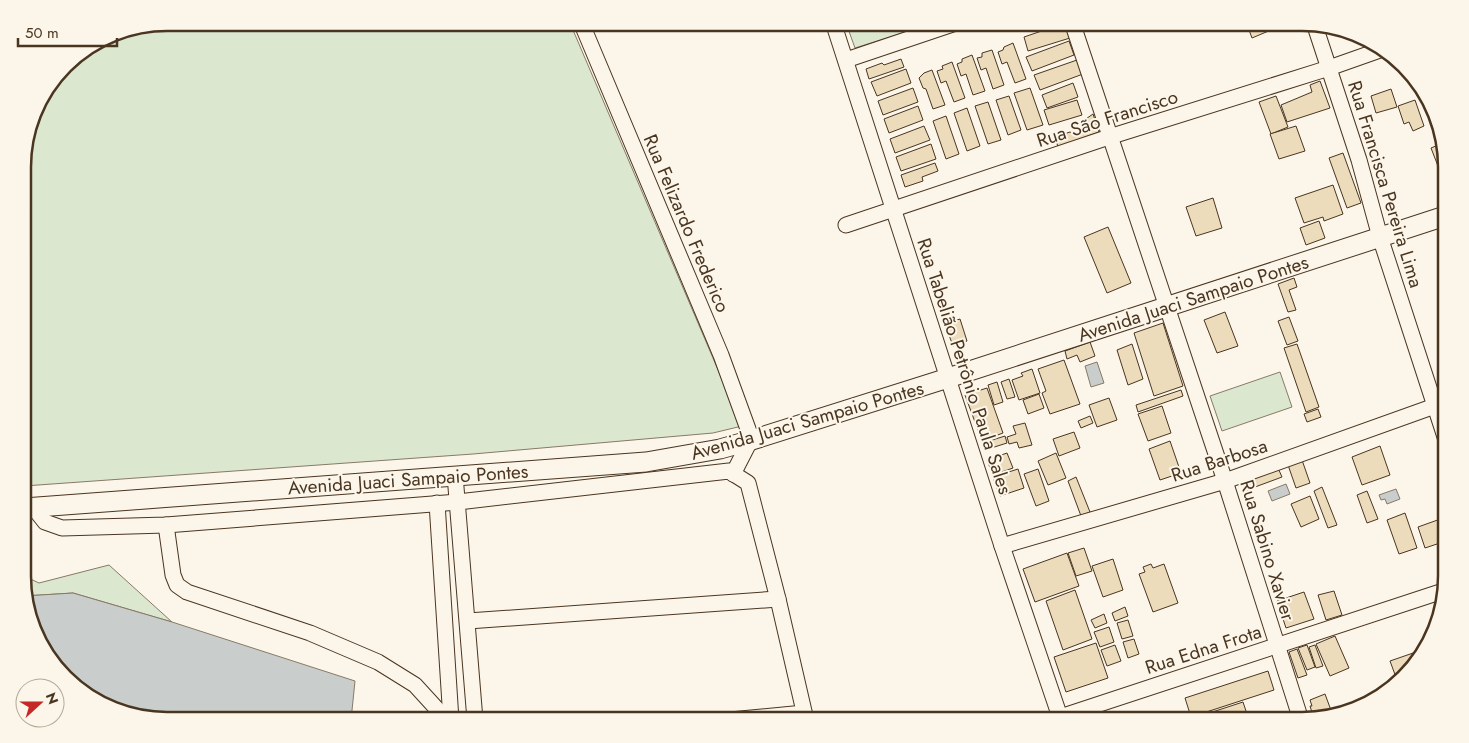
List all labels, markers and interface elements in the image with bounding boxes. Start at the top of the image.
scale bar [18,15,116,47]
text: 50 m [25,22,59,44]
street label: Rua Francisca Pereira Lima [1341,77,1430,291]
street label: Rua São Francisco [1033,83,1181,154]
street label: Rua Felizardo Frederico [637,130,736,317]
street label: Rua Tabelião Petrônio Paula Sales [910,235,1019,498]
street label: Avenida Juaci Sampaio Pontes [1074,248,1312,349]
street label: Avenida Juaci Sampaio Pontes [688,374,927,467]
street label: Rua Barbosa [1168,432,1271,489]
street label: Avenida Juaci Sampaio Pontes [287,458,530,501]
street label: Rua Sabino Xavier [1233,476,1302,624]
street label: Rua Edna Frota [1141,618,1265,681]
north arrow [15,678,65,728]
text: N [41,690,63,707]

